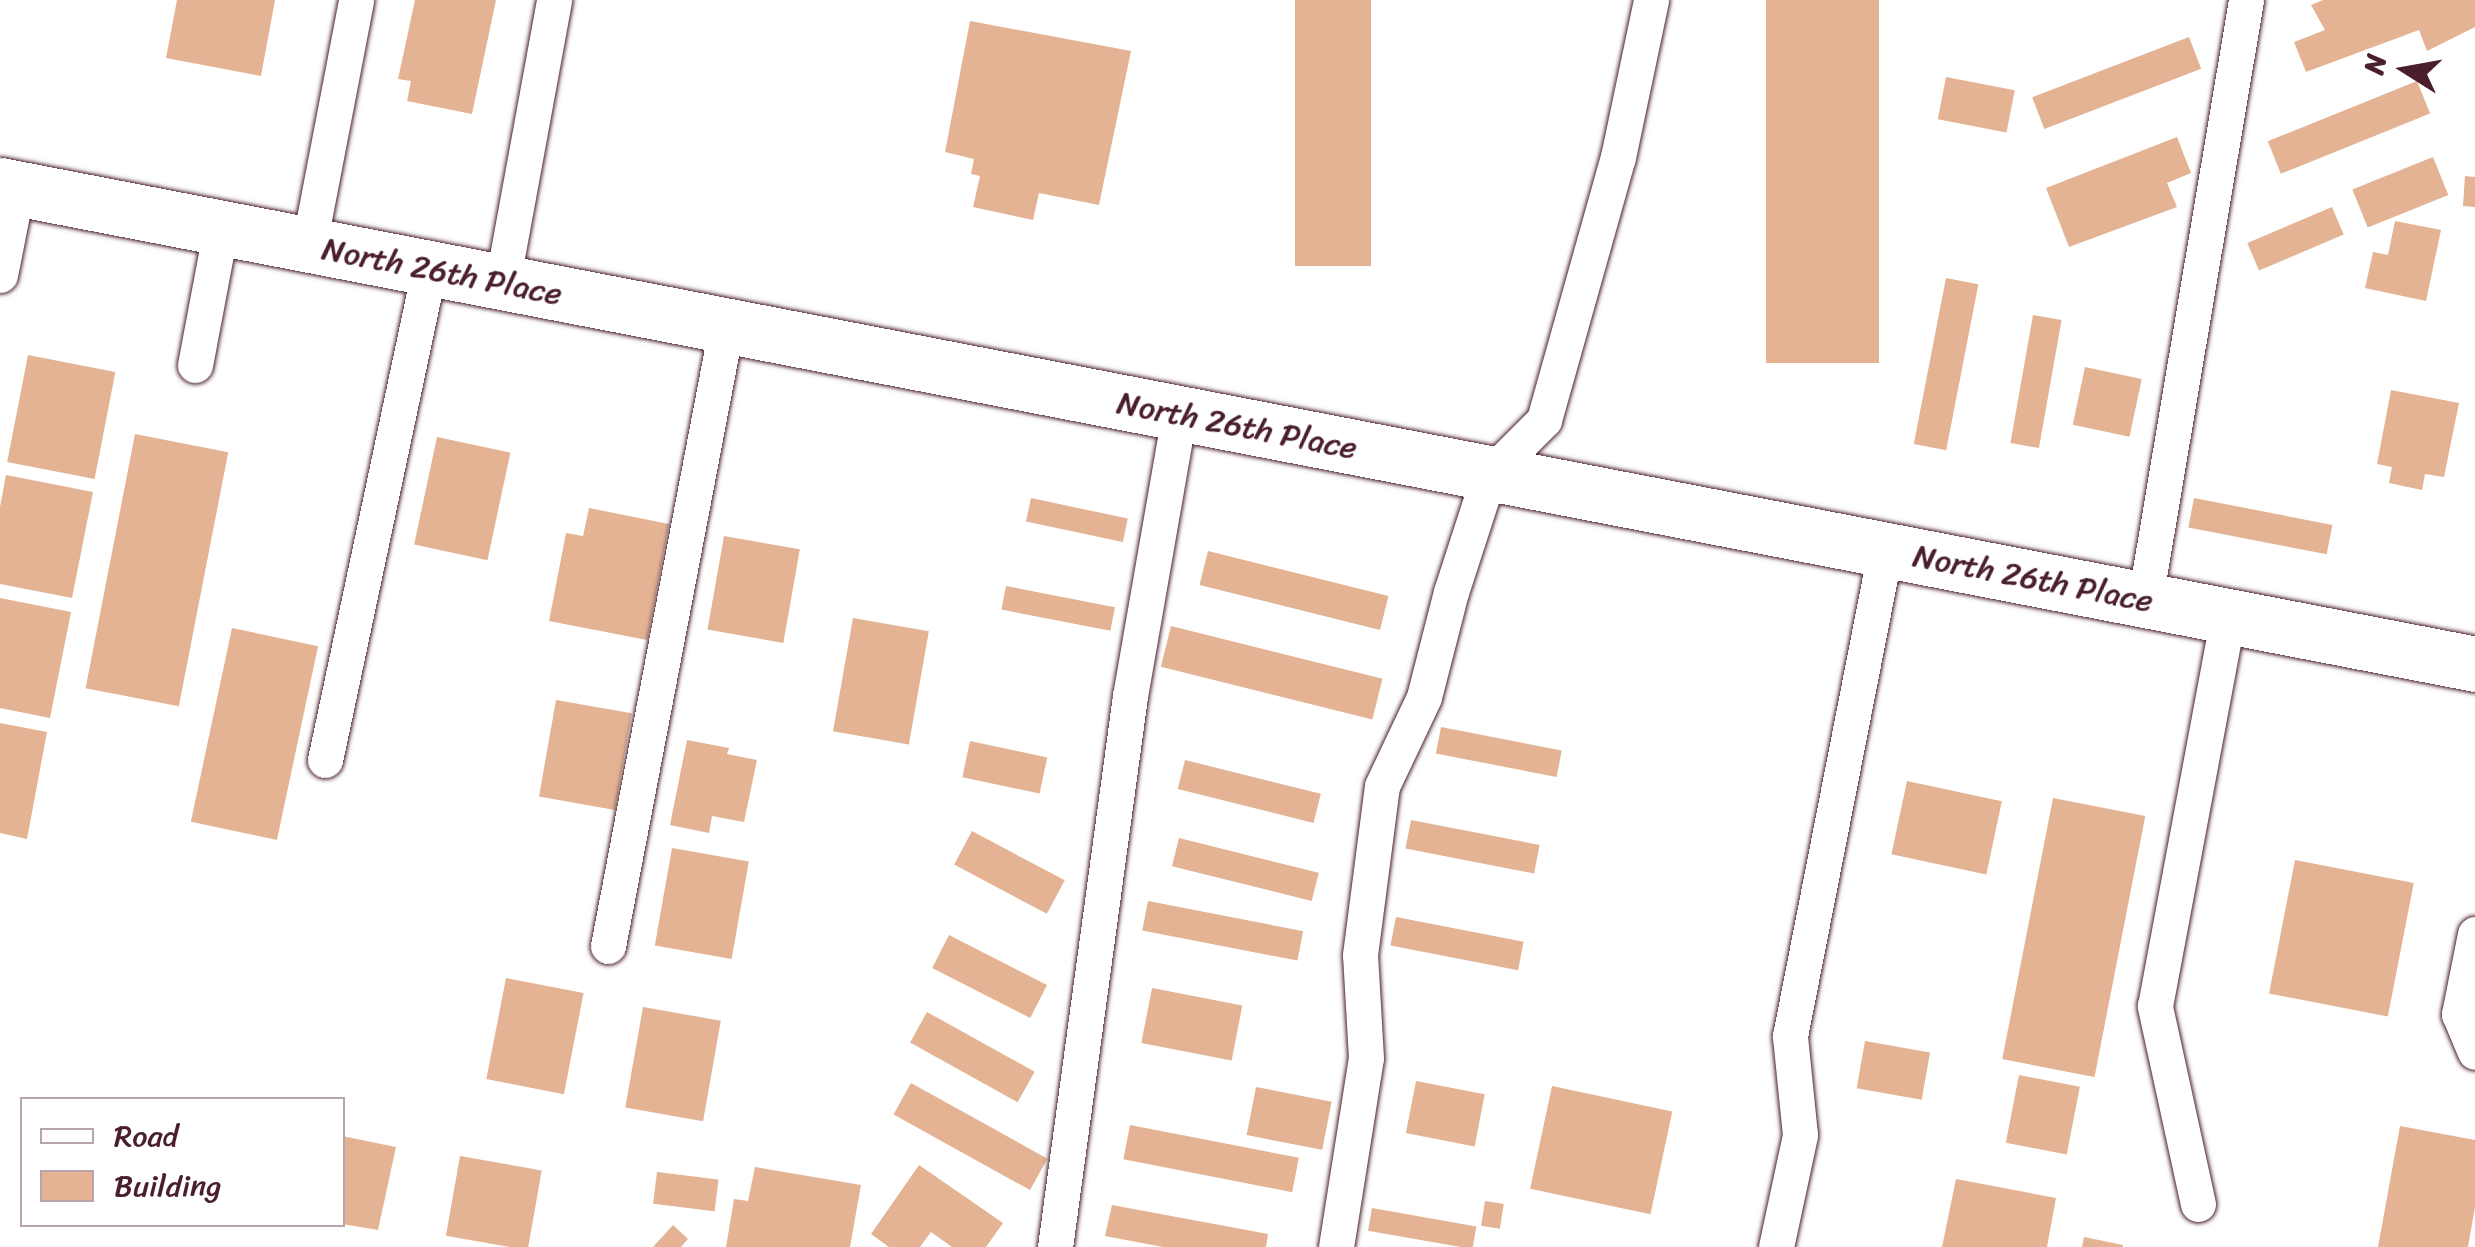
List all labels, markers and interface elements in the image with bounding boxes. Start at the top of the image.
north arrow [2355,20,2455,120]
text: N [2349,50,2401,78]
street label: North 26th Place [319,230,565,314]
street label: North 26th Place [1114,384,1360,468]
street label: North 26th Place [1910,537,2156,621]
legend [20,1097,345,1227]
text: Road [114,1109,178,1163]
text: Building [114,1159,221,1213]

